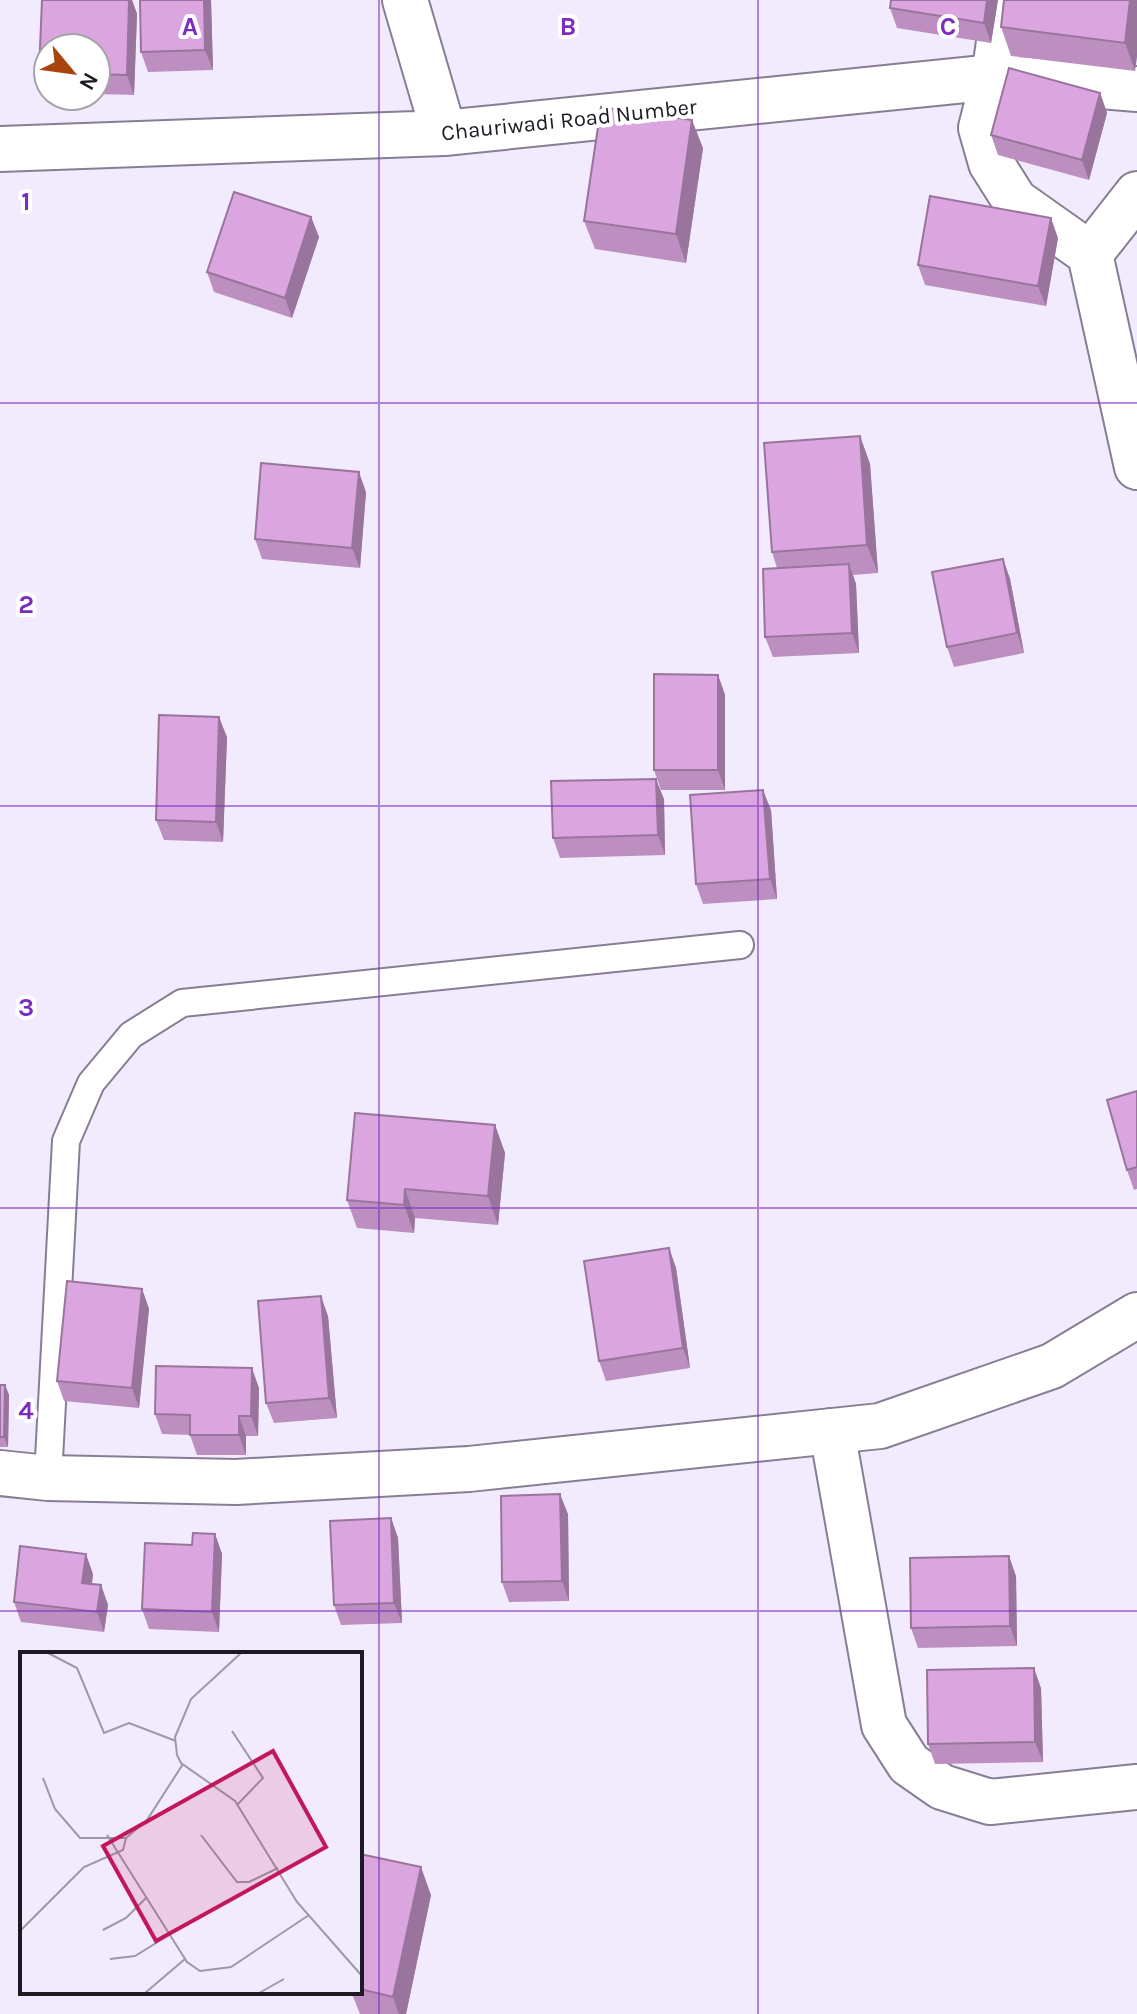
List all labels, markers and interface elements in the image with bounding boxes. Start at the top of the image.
text: A [182,11,198,42]
text: B [560,11,576,42]
text: C [940,11,956,42]
north arrow [32,32,112,112]
text: N [73,68,104,94]
street label: Chauriwadi Road Number [440,94,698,146]
text: 1 [21,186,31,217]
text: 2 [18,589,34,620]
text: 3 [18,992,34,1023]
text: 4 [18,1395,34,1426]
inset map [20,1652,362,1994]

